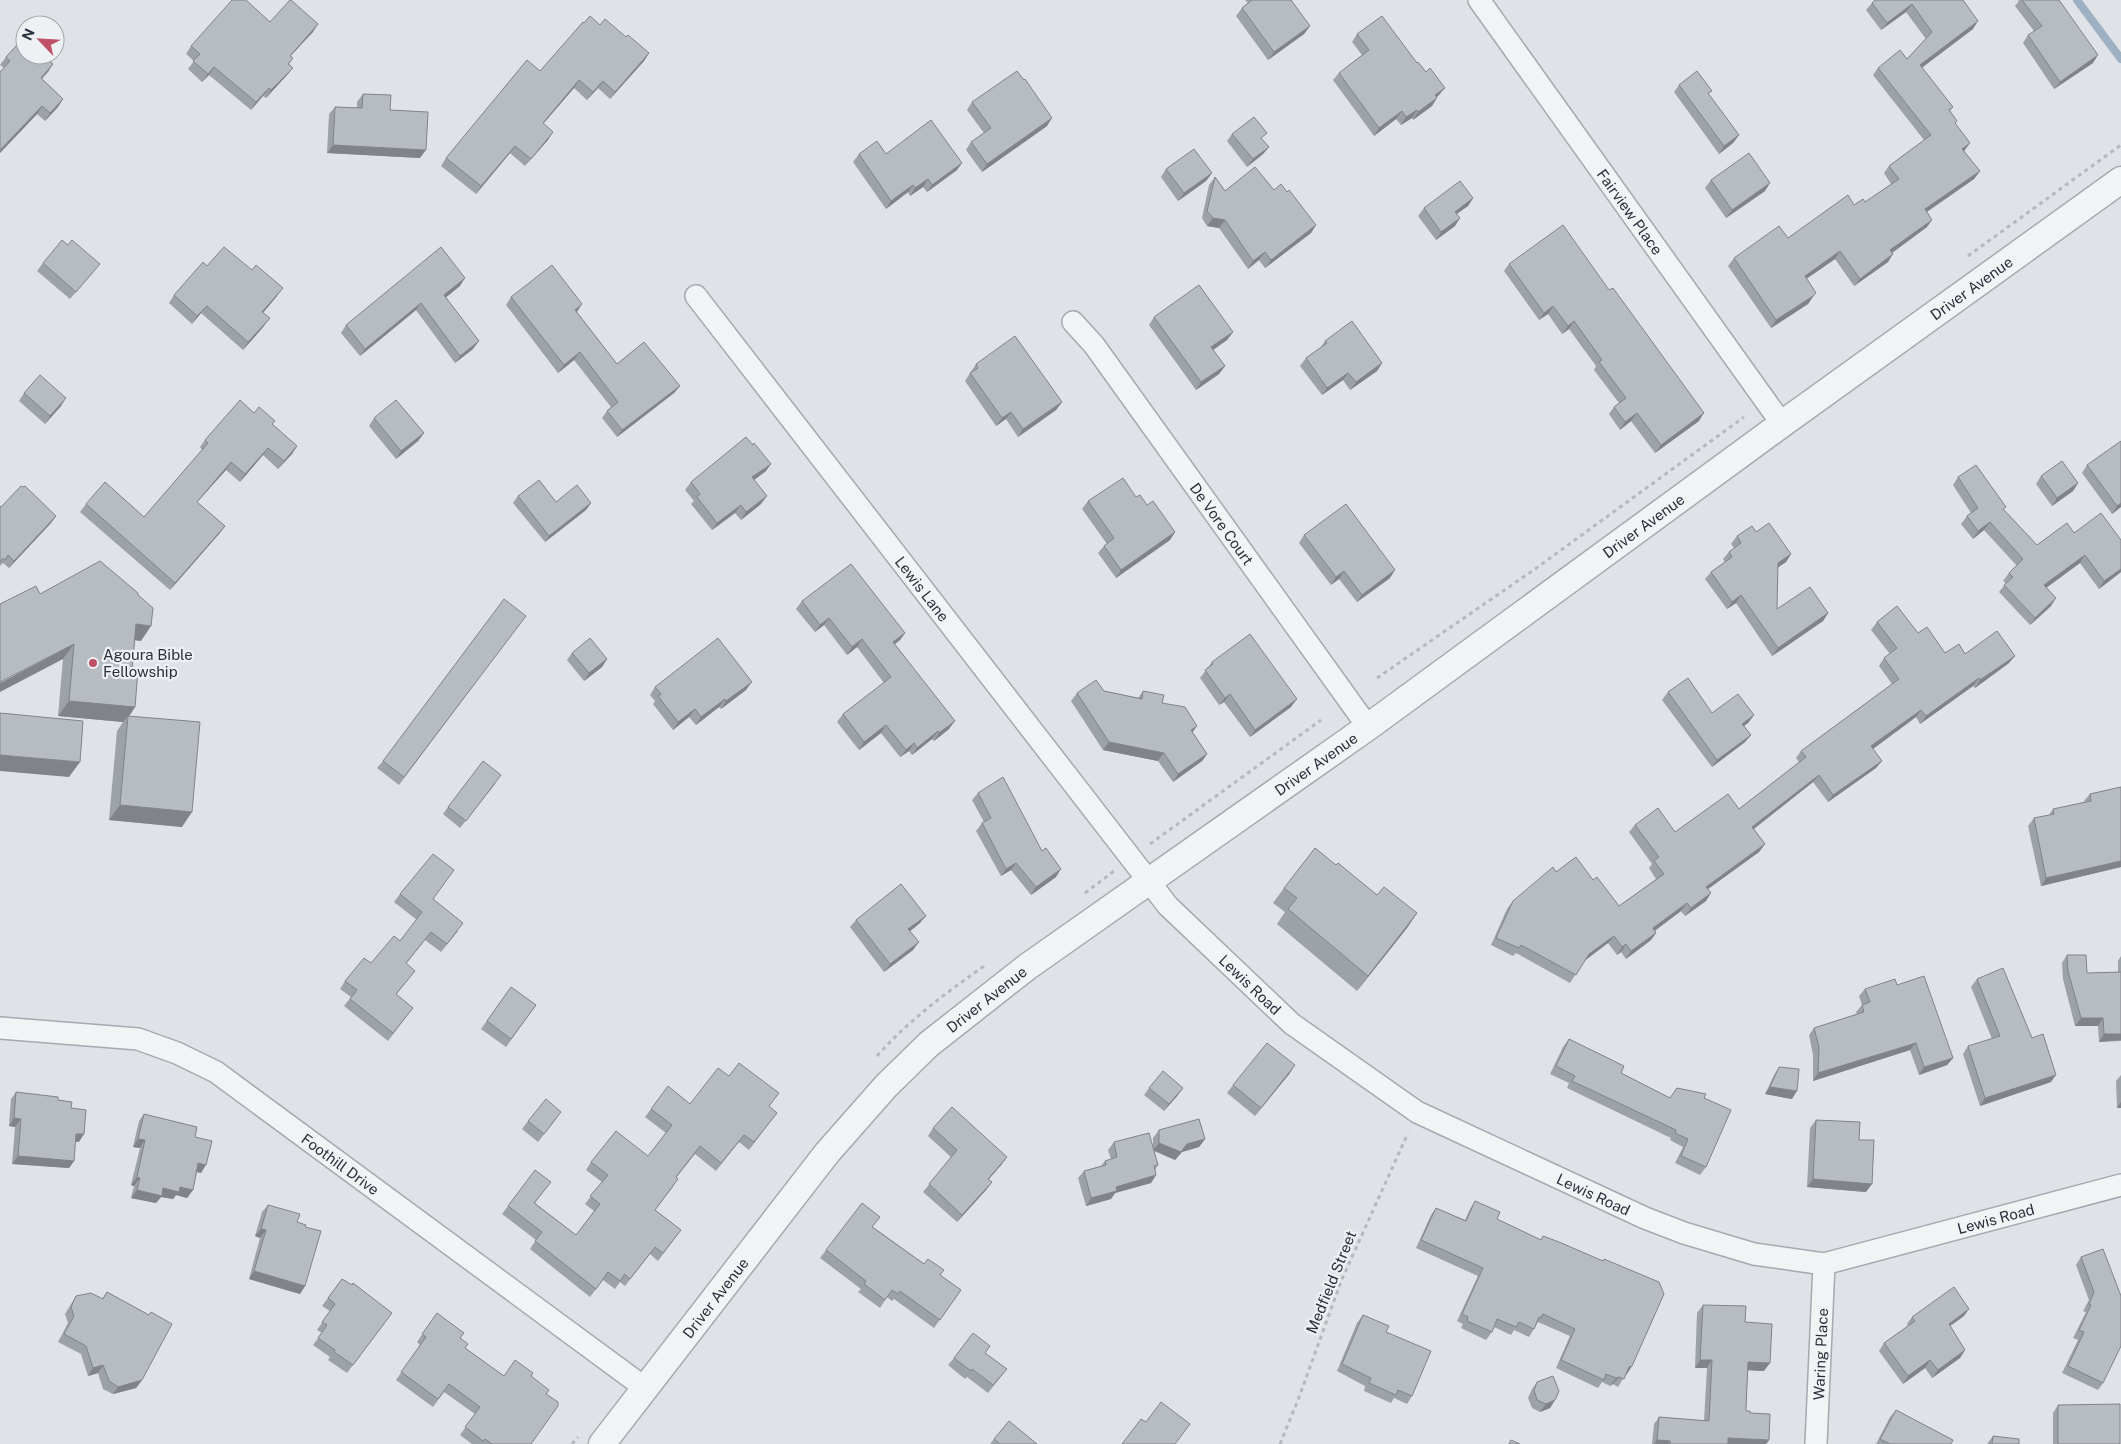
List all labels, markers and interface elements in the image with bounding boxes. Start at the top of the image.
north arrow [15,15,65,65]
text: N [19,26,38,43]
street label: Fairview Place [1594,166,1666,258]
street label: Driver Avenue [1927,253,2016,323]
street label: De Vore Court [1187,479,1257,568]
street label: Driver Avenue [1599,490,1687,561]
street label: Lewis Lane [892,553,953,624]
place label: Agoura Bible Fellowship [103,646,193,680]
marker: Agoura Bible Fellowship [87,657,99,669]
street label: Driver Avenue [1271,729,1360,799]
street label: Lewis Road [1216,951,1285,1018]
street label: Driver Avenue [943,962,1030,1036]
street label: Foothill Drive [298,1130,383,1198]
street label: Lewis Road [1554,1170,1633,1218]
street label: Lewis Road [1955,1200,2036,1237]
street label: Medfield Street [1303,1228,1359,1336]
street label: Driver Avenue [679,1254,752,1341]
street label: Waring Place [1809,1308,1831,1401]

